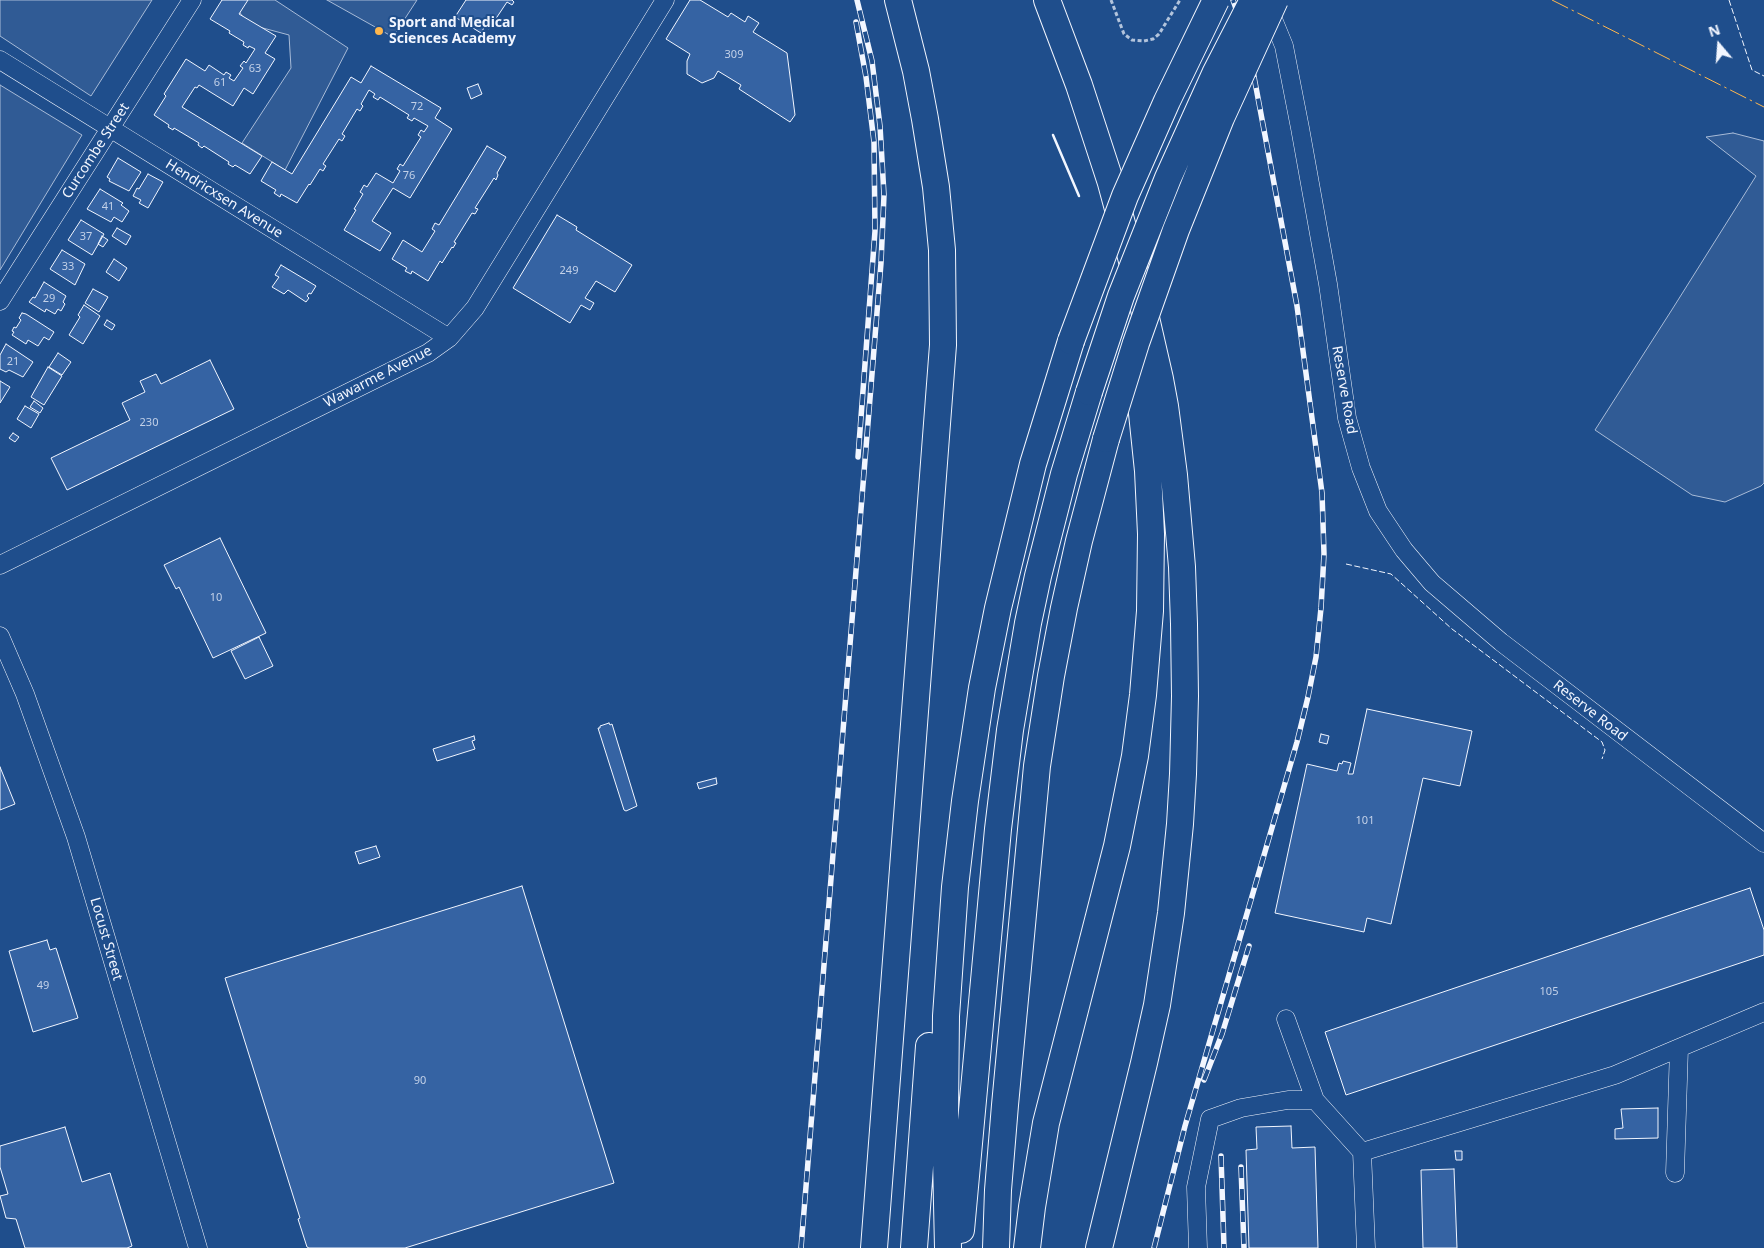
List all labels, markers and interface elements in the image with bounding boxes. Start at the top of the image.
place label: Sport and Medical Sciences Academy [389,15,516,48]
text: N [1706,19,1723,41]
north arrow [1694,20,1744,70]
marker: Sport and Medical Sciences Academy [373,25,385,37]
house number: 309 [725,48,743,62]
house number: 63 [249,62,261,76]
house number: 61 [214,76,226,90]
street label: Curcombe Street [59,100,133,202]
house number: 72 [411,100,423,114]
street label: Hendricxsen Avenue [162,156,286,242]
house number: 76 [403,169,415,183]
house number: 41 [102,200,114,214]
house number: 37 [80,230,92,244]
house number: 33 [62,260,74,274]
house number: 249 [560,264,578,278]
house number: 29 [43,292,55,306]
street label: Wawarme Avenue [321,342,435,412]
street label: Reserve Road [1328,345,1360,435]
house number: 21 [7,355,19,369]
house number: 230 [140,416,158,430]
house number: 10 [210,591,222,605]
street label: Reserve Road [1550,677,1630,745]
house number: 101 [1356,814,1374,828]
street label: Locust Street [86,896,126,982]
house number: 49 [37,979,49,993]
house number: 105 [1540,985,1558,999]
house number: 90 [414,1074,426,1088]

